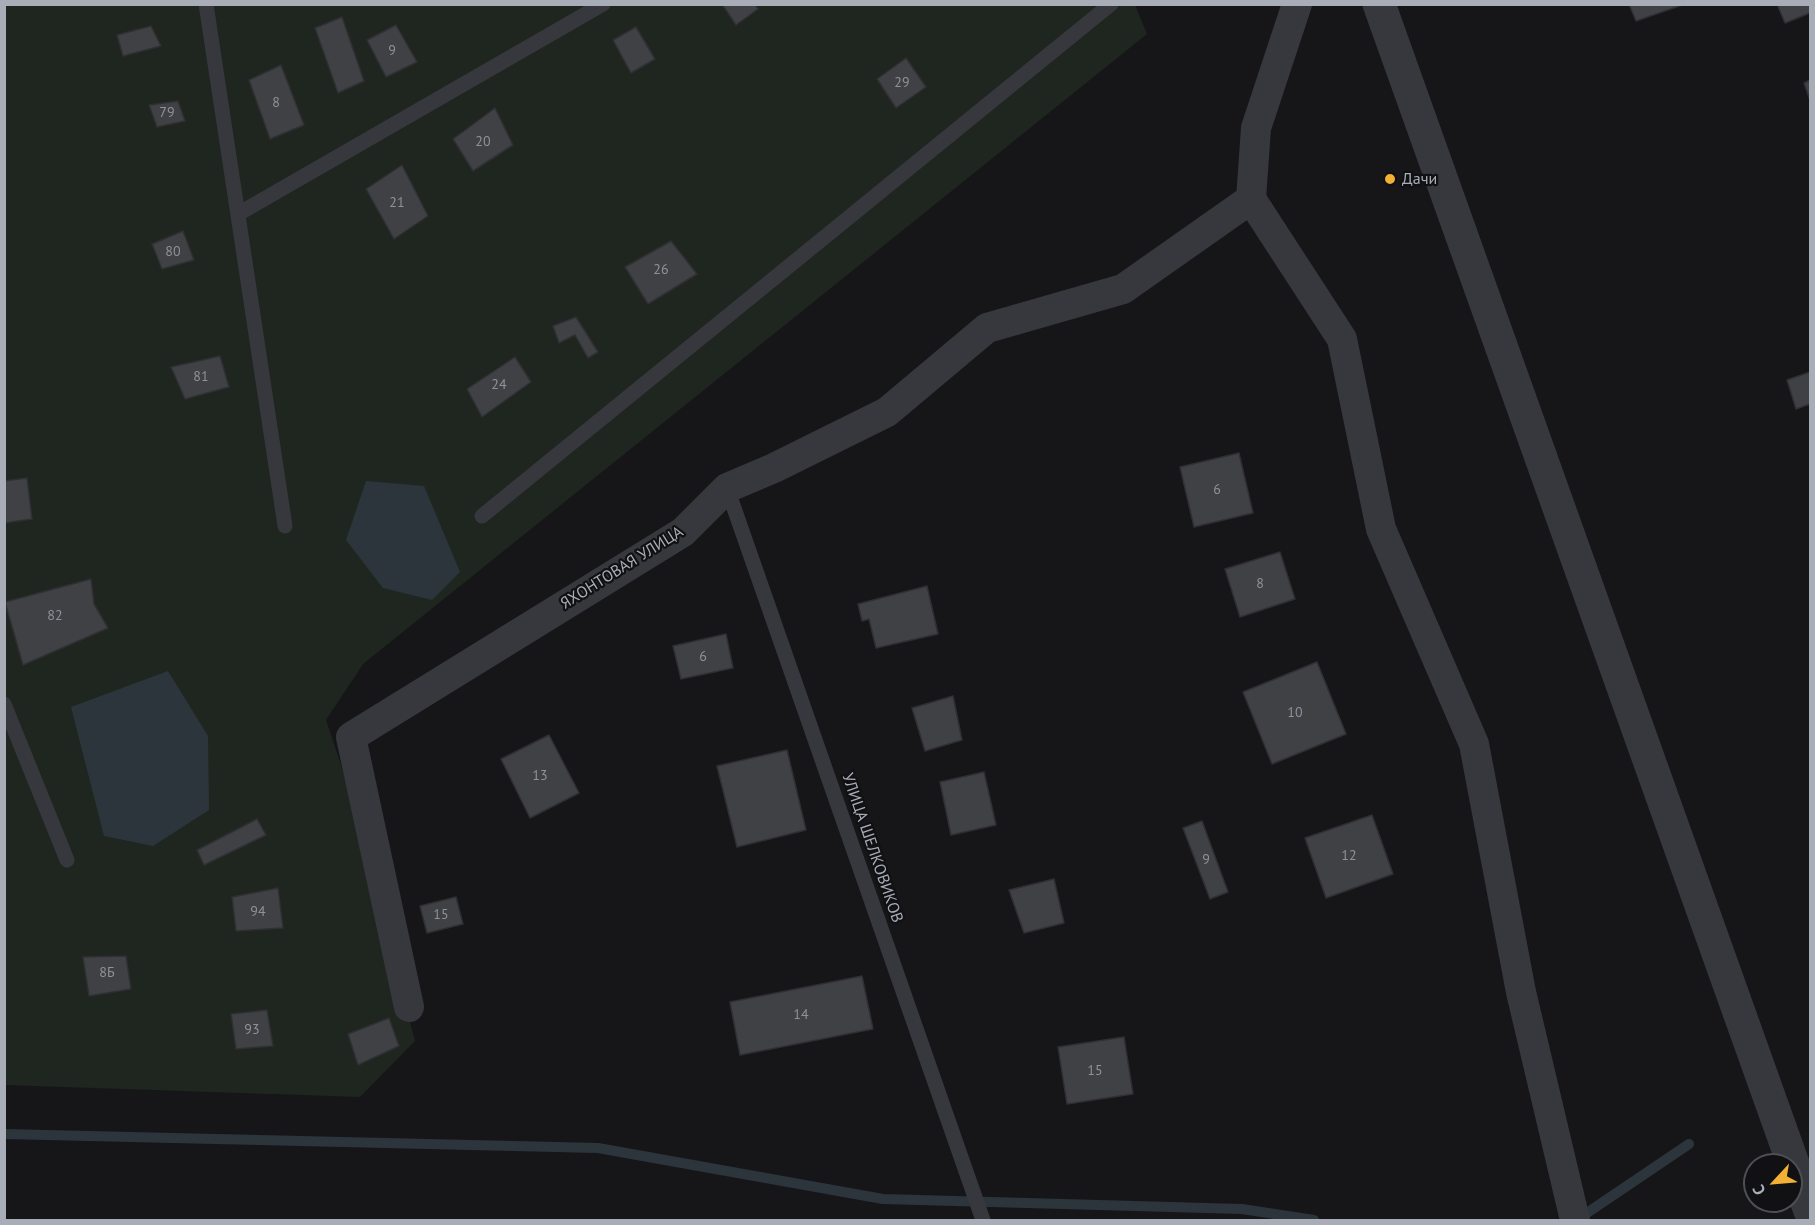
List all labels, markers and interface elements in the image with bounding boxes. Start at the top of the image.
house number: 9 [388,43,396,59]
house number: 29 [894,75,910,91]
house number: 8 [272,95,280,111]
house number: 79 [159,105,175,121]
house number: 20 [475,134,491,150]
place label: Дачи [1402,169,1437,189]
marker: Дачи [1383,172,1397,186]
house number: 21 [389,195,405,211]
house number: 80 [165,244,181,260]
house number: 26 [653,262,669,278]
house number: 81 [193,369,209,385]
house number: 24 [491,377,507,393]
house number: 6 [1213,482,1221,498]
street label: ЯХОНТОВАЯ УЛИЦА [557,523,687,613]
house number: 8 [1256,576,1264,592]
house number: 82 [47,608,63,624]
house number: 6 [699,649,707,665]
house number: 10 [1287,705,1303,721]
house number: 13 [532,768,548,784]
street label: УЛИЦА ШЕЛКОВИКОВ [837,771,907,925]
house number: 12 [1341,848,1357,864]
house number: 9 [1202,852,1210,868]
house number: 94 [250,904,266,920]
house number: 15 [433,907,449,923]
house number: 8Б [99,965,115,981]
house number: 14 [793,1007,809,1023]
house number: 93 [244,1022,260,1038]
house number: 15 [1087,1063,1103,1079]
north arrow [1743,1153,1803,1213]
text: С [1748,1182,1770,1198]

